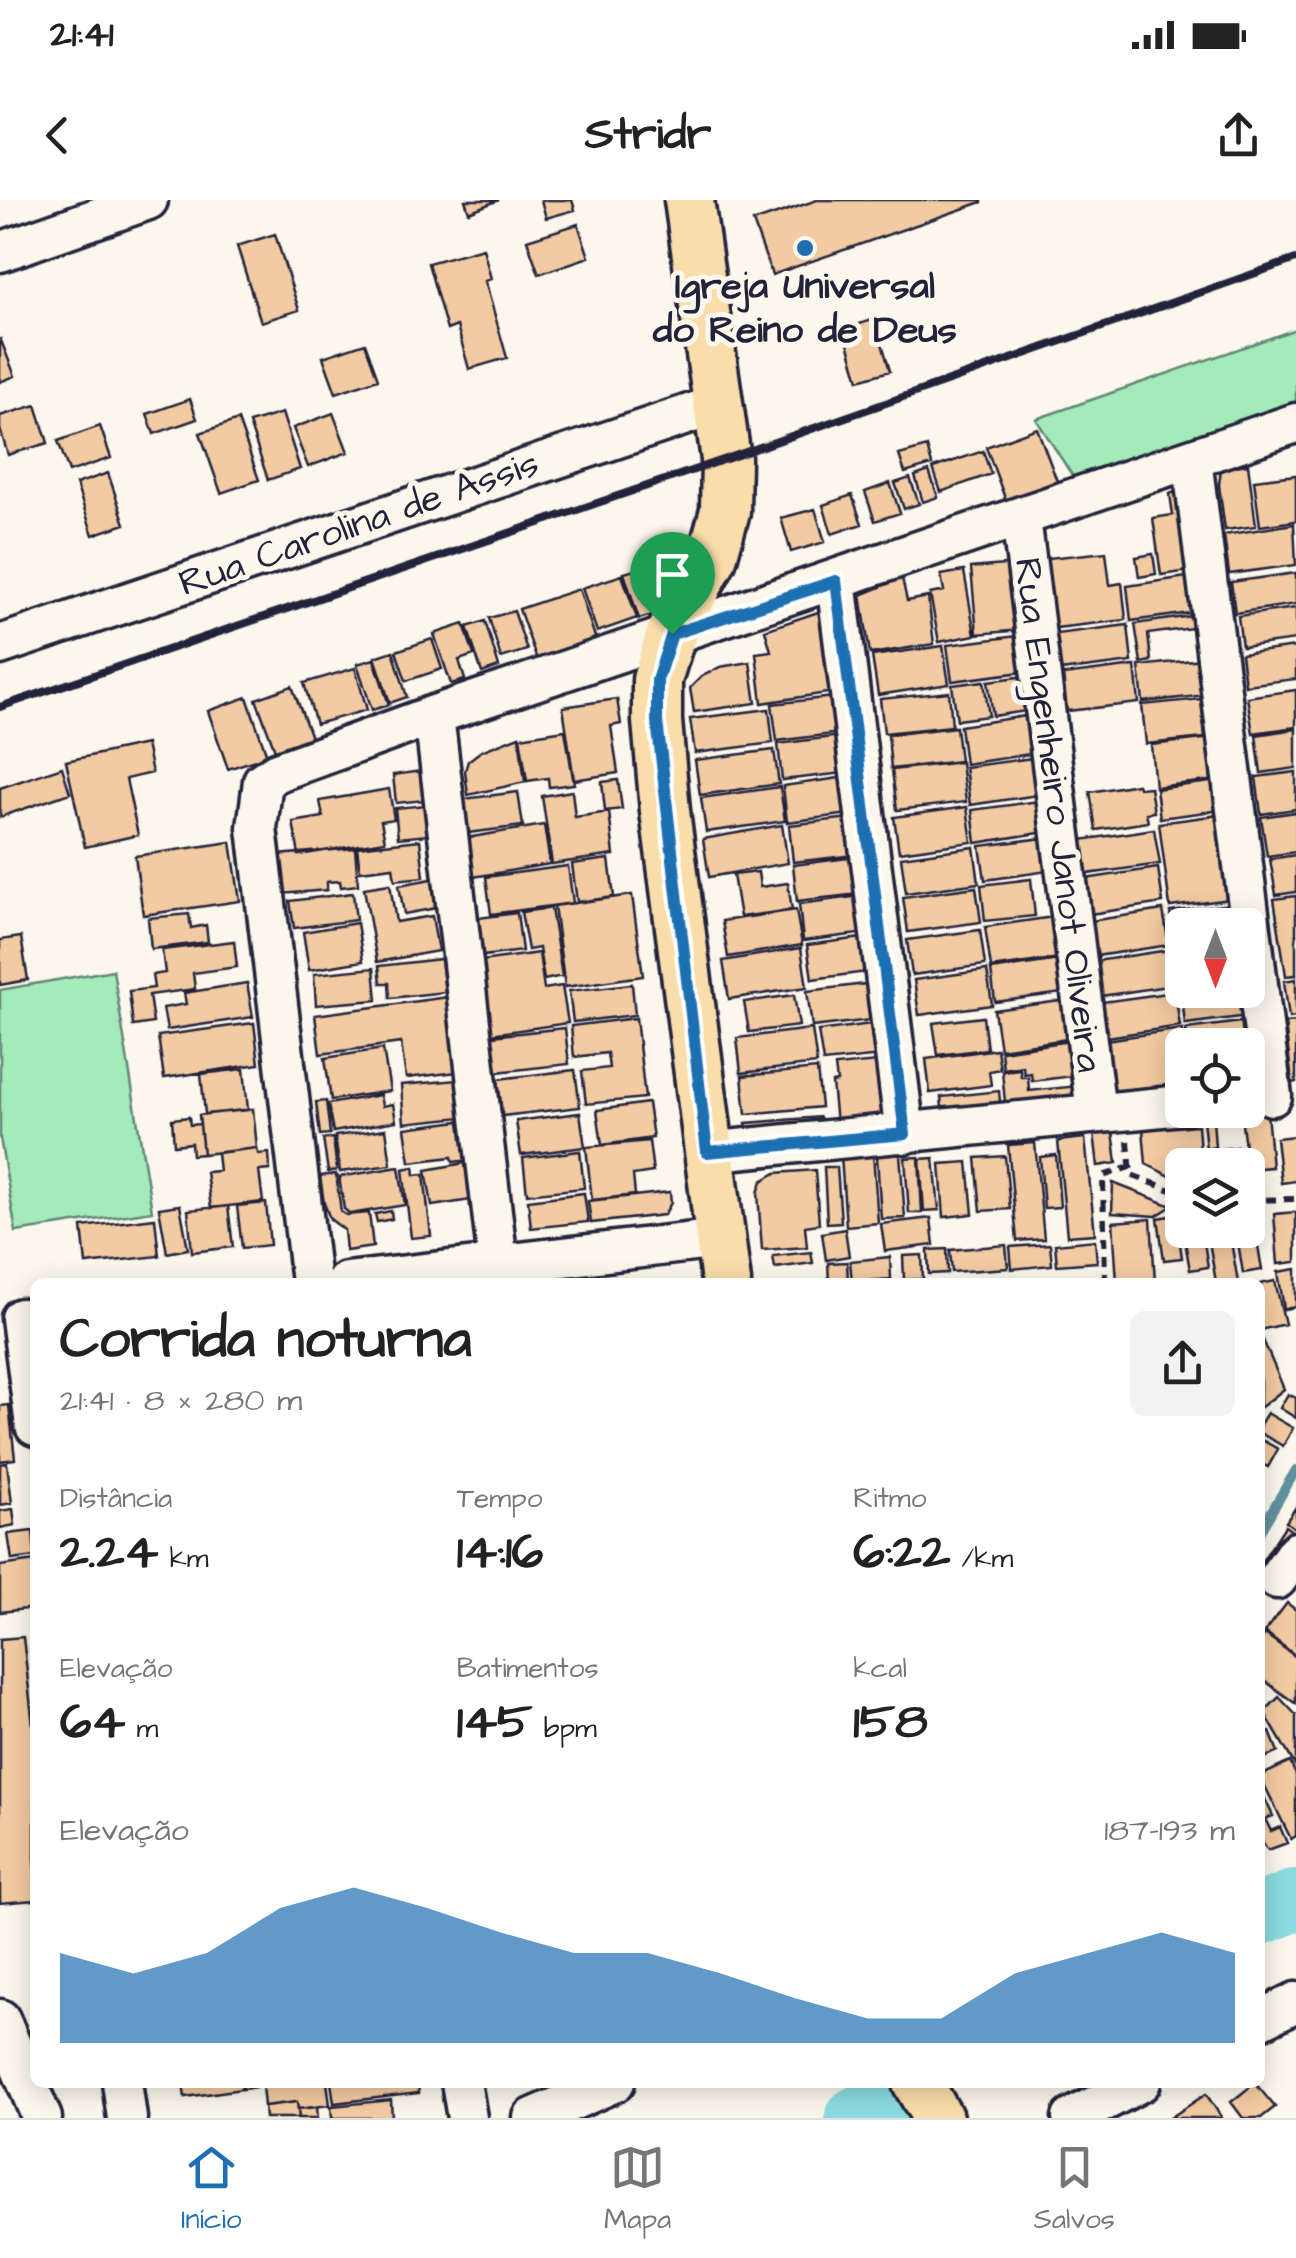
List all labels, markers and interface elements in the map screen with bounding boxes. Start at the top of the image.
text: 21:41 [50,9,114,61]
text: Stridr [585,104,711,166]
icon: back [30,108,85,163]
icon: share [1211,108,1266,163]
marker: Igreja Universal do Reino de Deus [794,237,816,259]
place label: Igreja Universal do Reino de Deus [652,261,957,357]
street label: Rua Carolina de Assis [172,438,546,610]
pin [630,532,715,635]
icon: arrive [645,547,700,602]
street label: Rua Engenheiro Janot Oliveira [1001,555,1115,1075]
north arrow [1165,908,1265,1008]
map controls [1165,908,1265,1248]
button: locate [1165,1028,1265,1128]
button: layers [1165,1148,1265,1248]
text: Corrida noturna [60,1302,472,1378]
button: share [1130,1311,1235,1416]
text: 21:41 · 8 × 280 m [60,1378,302,1423]
text: Distância [60,1479,172,1518]
text: Tempo [457,1479,542,1518]
text: Ritmo [853,1479,926,1518]
text: 2.24 [60,1518,158,1587]
text: 14:16 [457,1518,543,1587]
text: 6:22 [853,1518,950,1587]
text: km [158,1539,209,1578]
text: /km [950,1539,1013,1578]
text: Elevação [60,1649,173,1688]
text: Batimentos [457,1649,598,1688]
text: kcal [853,1649,907,1688]
text: 64 [60,1688,125,1757]
text: 145 [457,1688,533,1757]
text: 158 [853,1688,928,1757]
text: m [125,1709,158,1748]
text: bpm [533,1709,597,1748]
text: Elevação [60,1808,189,1853]
text: 187–193 m [1104,1808,1235,1853]
tab: Início [181,2140,241,2239]
tab: Mapa [604,2140,671,2239]
tab: Salvos [1034,2140,1115,2239]

